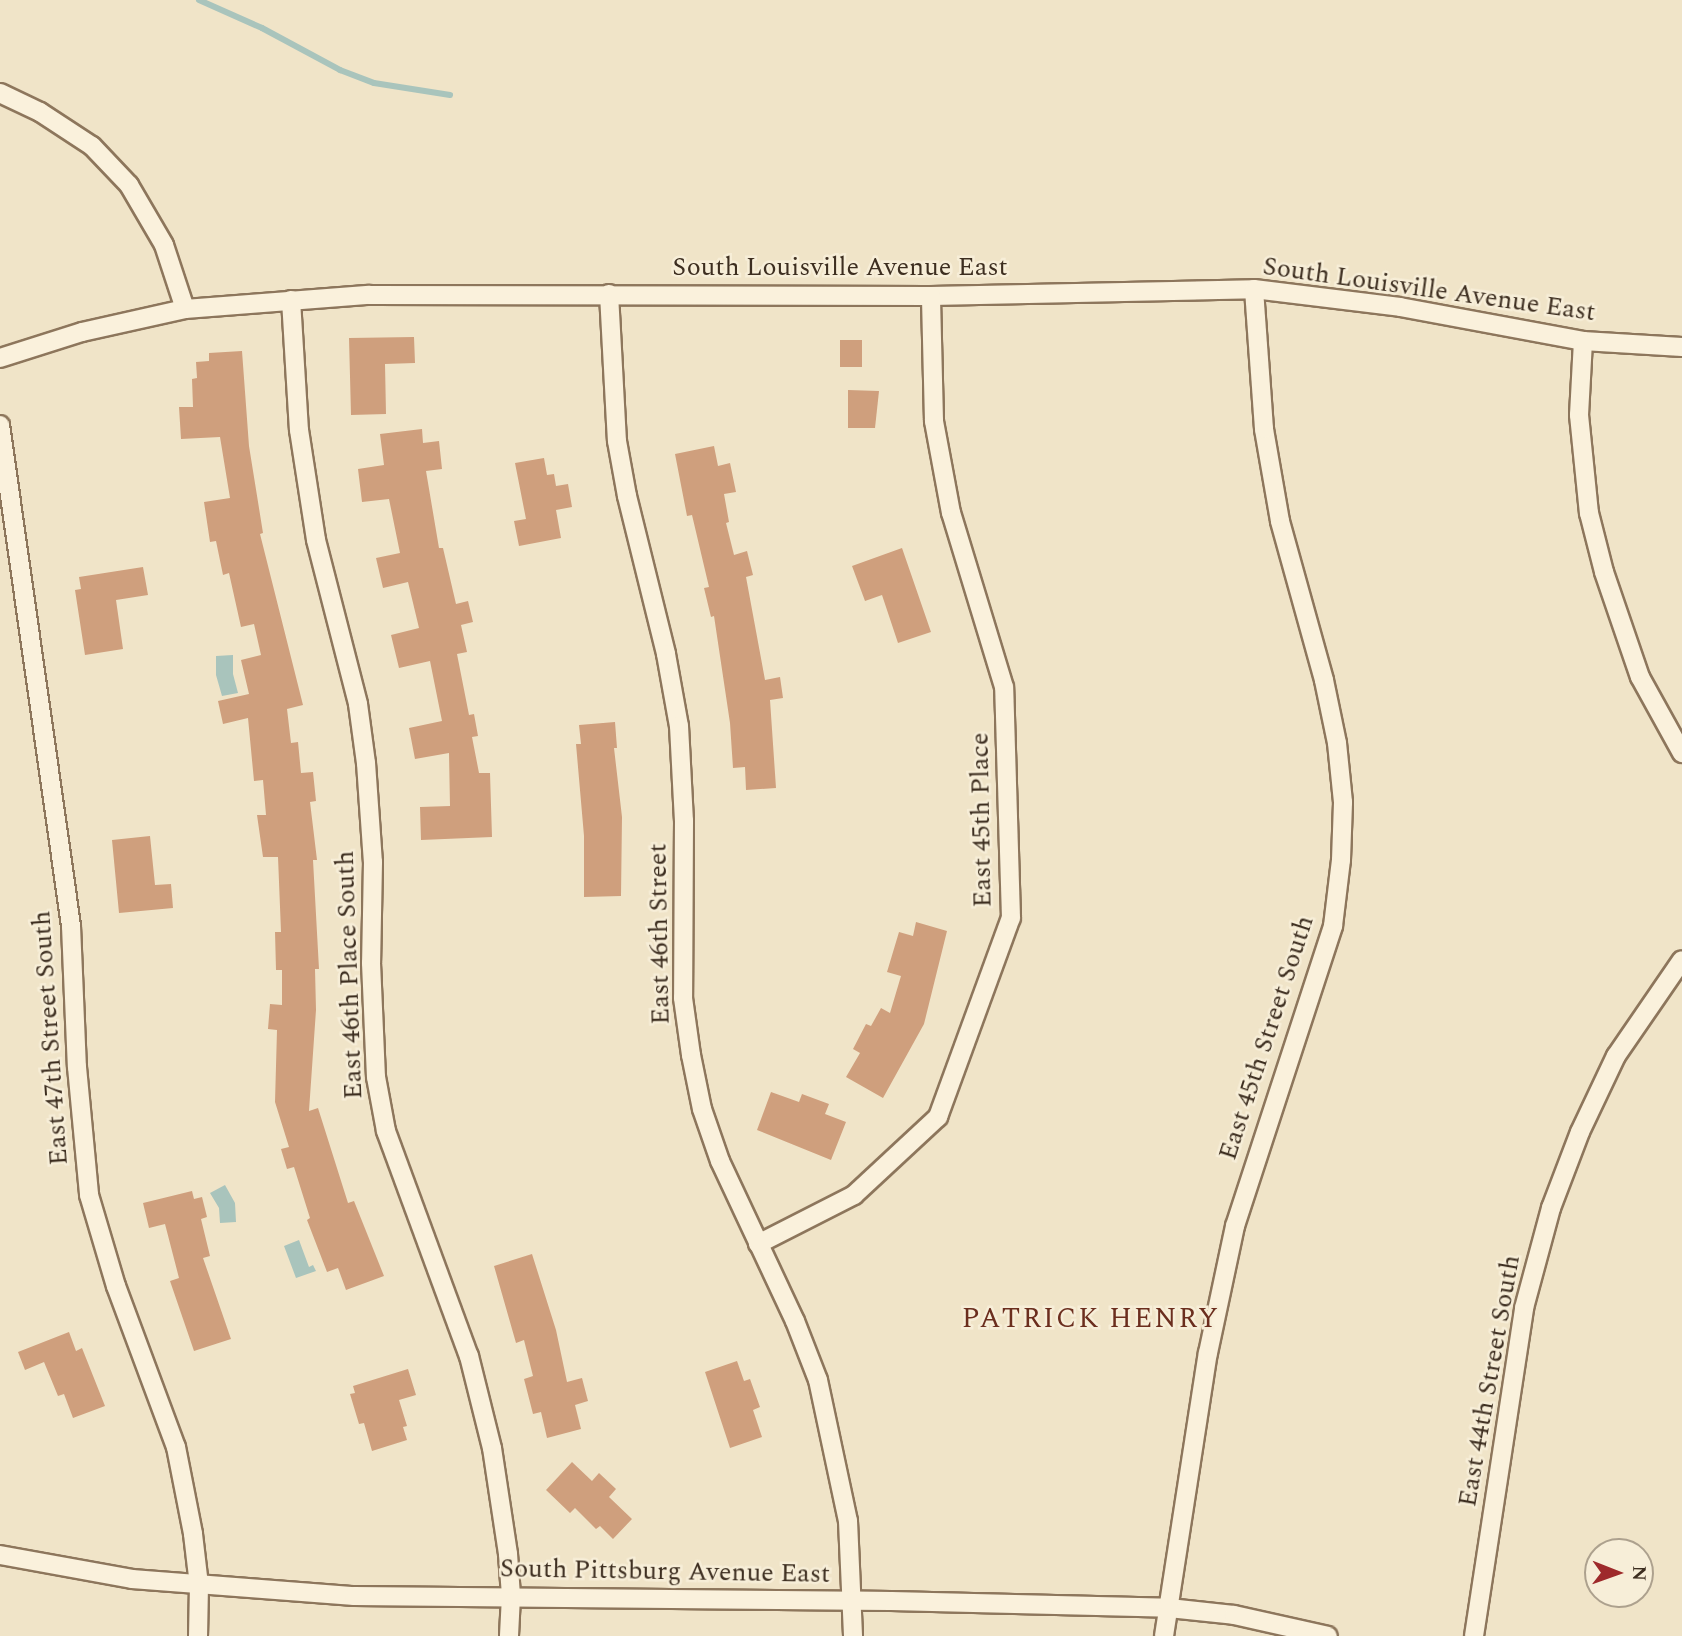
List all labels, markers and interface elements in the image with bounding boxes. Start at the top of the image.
street label: South Louisville Avenue East [1261,251,1597,329]
street label: South Louisville Avenue East [672,252,1008,284]
street label: East 45th Place [965,732,999,908]
street label: East 46th Street [643,843,677,1025]
street label: East 46th Place South [330,850,370,1100]
street label: East 47th Street South [27,910,75,1166]
street label: East 45th Street South [1213,912,1321,1164]
street label: East 44th Street South [1452,1253,1528,1509]
district label: PATRICK HENRY [963,1302,1219,1336]
north arrow [1584,1538,1654,1608]
street label: South Pittsburg Avenue East [500,1554,830,1590]
text: N [1624,1565,1653,1581]

